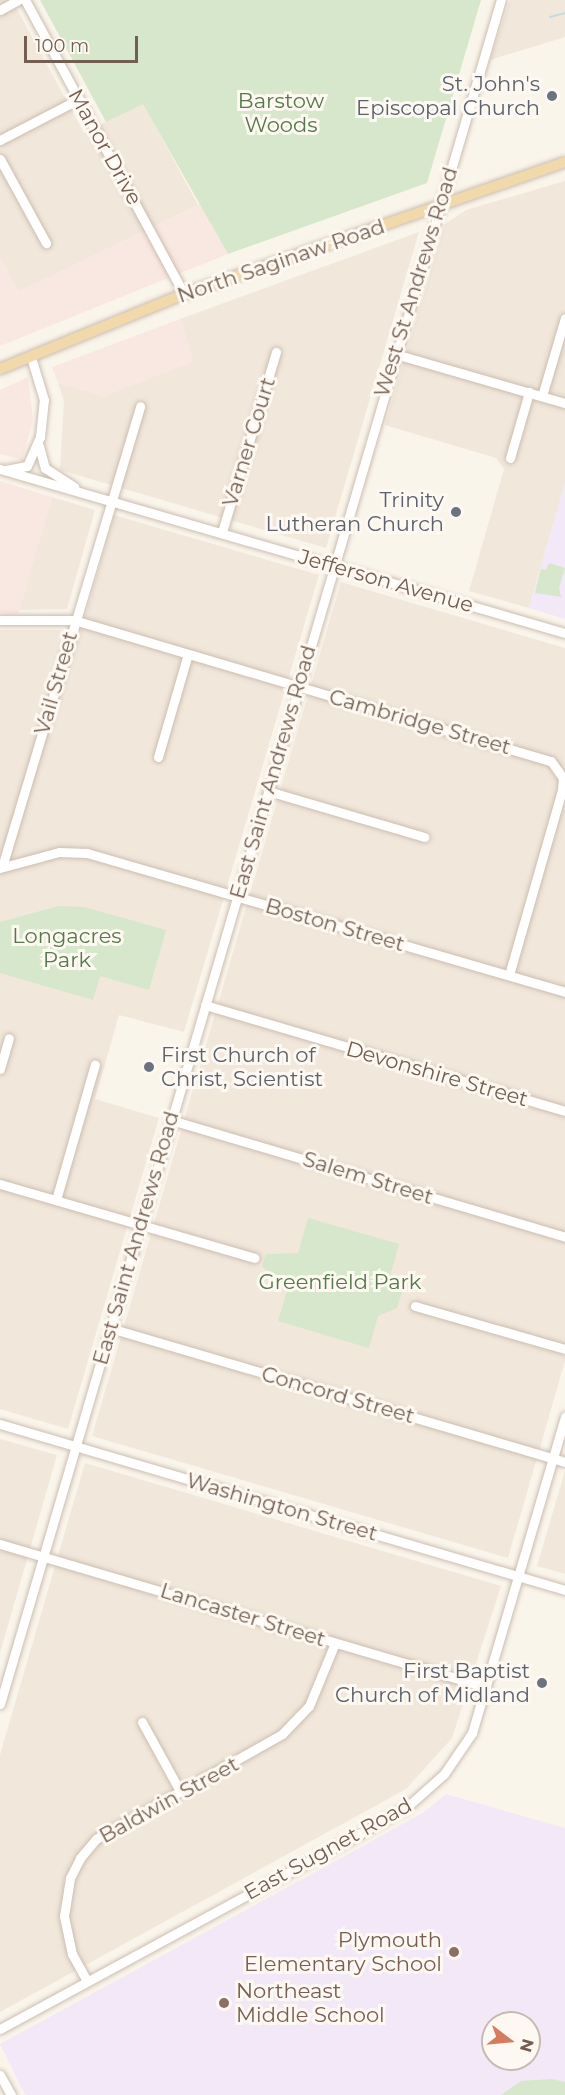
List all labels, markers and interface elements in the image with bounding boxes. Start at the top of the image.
scale bar [27,24,141,62]
text: 100 m [35,35,89,57]
place label: St. John's Episcopal Church [356,71,540,121]
street label: Manor Drive [63,85,147,209]
park label: Barstow Woods [238,88,324,138]
marker: St. John's Episcopal Church [545,89,559,103]
street label: West St Andrews Road [369,164,463,400]
street label: North Saginaw Road [174,214,388,308]
street label: Varner Court [217,374,281,510]
place label: Trinity Lutheran Church [265,487,444,537]
marker: Trinity Lutheran Church [449,505,463,519]
street label: Jefferson Avenue [296,544,476,618]
street label: Vail Street [29,628,83,738]
street label: East Saint Andrews Road [225,642,321,902]
street label: Cambridge Street [326,684,514,760]
street label: Boston Street [262,893,408,957]
park label: Longacres Park [12,923,122,973]
street label: Devonshire Street [343,1036,531,1112]
place label: First Church of Christ, Scientist [161,1042,323,1092]
marker: First Church of Christ, Scientist [142,1060,156,1074]
street label: East Saint Andrews Road [88,1108,184,1368]
street label: Salem Street [300,1146,436,1210]
park label: Greenfield Park [259,1269,421,1295]
street label: Concord Street [259,1361,417,1429]
street label: Washington Street [183,1468,381,1546]
street label: Lancaster Street [157,1578,329,1652]
place label: First Baptist Church of Midland [335,1658,530,1708]
marker: First Baptist Church of Midland [535,1676,549,1690]
street label: Baldwin Street [95,1751,243,1849]
street label: East Sugnet Road [240,1792,416,1906]
place label: Plymouth Elementary School [244,1927,442,1977]
marker: Plymouth Elementary School [447,1945,461,1959]
place label: Northeast Middle School [236,1978,385,2028]
marker: Northeast Middle School [217,1996,231,2010]
north arrow [481,2011,541,2071]
text: N [516,2037,538,2054]

